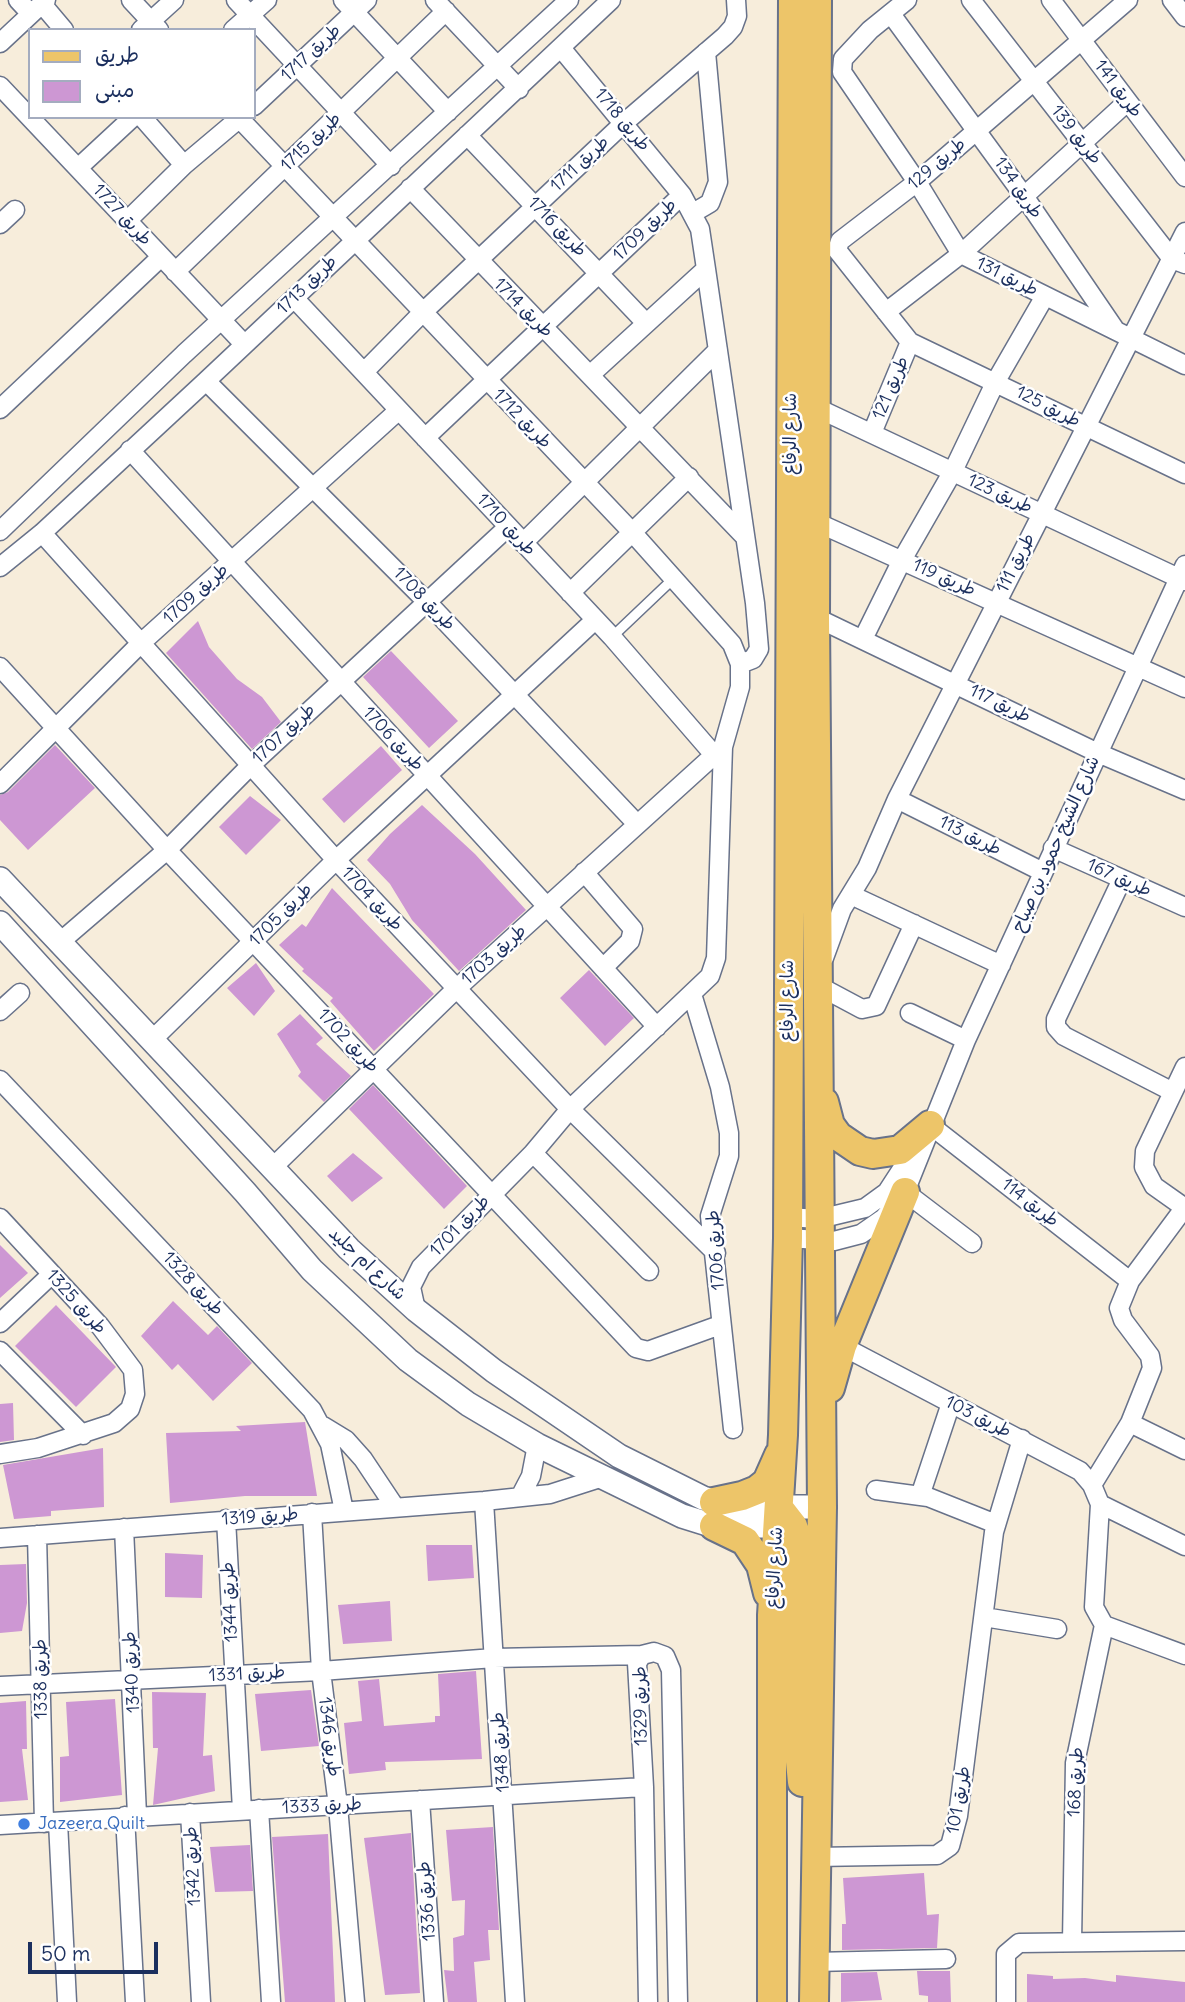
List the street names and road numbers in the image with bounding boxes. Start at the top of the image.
street label: طريق 1717 [277,20,345,86]
street label: طريق 141 [1089,56,1147,122]
street label: طريق 1718 [589,84,655,156]
street label: طريق 139 [1046,101,1106,169]
street label: طريق 1715 [276,108,346,176]
street label: طريق 1711 [546,131,614,197]
street label: طريق 129 [903,133,971,195]
street label: طريق 134 [989,153,1047,223]
street label: طريق 1727 [88,180,156,250]
street label: طريق 1716 [523,192,591,262]
street label: طريق 1709 [609,194,681,266]
street label: طريق 1713 [272,251,342,319]
street label: طريق 131 [972,253,1042,301]
street label: طريق 1714 [489,274,557,342]
street label: طريق 121 [868,353,914,423]
street label: طريق 125 [1012,382,1084,432]
street label: طريق 1712 [488,385,556,453]
street label: شارع الرفاع [780,393,802,475]
street label: طريق 123 [964,470,1036,518]
street label: طريق 1710 [472,489,540,561]
street label: طريق 111 [992,530,1040,596]
street label: طريق 119 [909,555,979,601]
street label: طريق 1709 [159,559,233,629]
street label: طريق 1708 [388,563,460,635]
street label: طريق 117 [966,680,1034,728]
street label: طريق 1707 [248,699,320,769]
street label: طريق 1706 [358,702,428,776]
street label: شارع الشيخ حمود بن صباح [1007,753,1105,935]
street label: طريق 113 [935,811,1005,861]
street label: طريق 167 [1083,854,1155,902]
street label: طريق 1704 [337,862,407,936]
street label: طريق 1705 [245,879,317,951]
street label: طريق 1703 [457,920,531,990]
street label: شارع الرفاع [777,960,799,1042]
street label: طريق 1702 [313,1004,383,1078]
street label: طريق 114 [997,1174,1063,1232]
street label: طريق 1701 [425,1191,495,1261]
street label: طريق 1706 [702,1209,730,1291]
street label: شارع ام جليد [324,1223,410,1305]
street label: طريق 1328 [158,1247,228,1321]
street label: طريق 1325 [41,1265,111,1339]
street label: طريق 103 [941,1391,1015,1443]
street label: طريق 1319 [221,1504,299,1530]
street label: شارع الرفاع [762,1526,788,1610]
street label: طريق 1344 [217,1561,243,1643]
street label: طريق 1340 [119,1631,145,1713]
street label: طريق 1338 [30,1639,52,1719]
street label: طريق 1331 [208,1661,286,1687]
street label: طريق 1329 [630,1666,652,1746]
street label: طريق 1346 [313,1696,345,1778]
street label: طريق 1348 [487,1711,515,1793]
street label: طريق 168 [1063,1746,1089,1818]
street label: طريق 101 [942,1765,976,1835]
street label: طريق 1333 [282,1793,362,1819]
street label: طريق 1342 [180,1826,206,1906]
street label: طريق 1336 [413,1860,441,1942]

